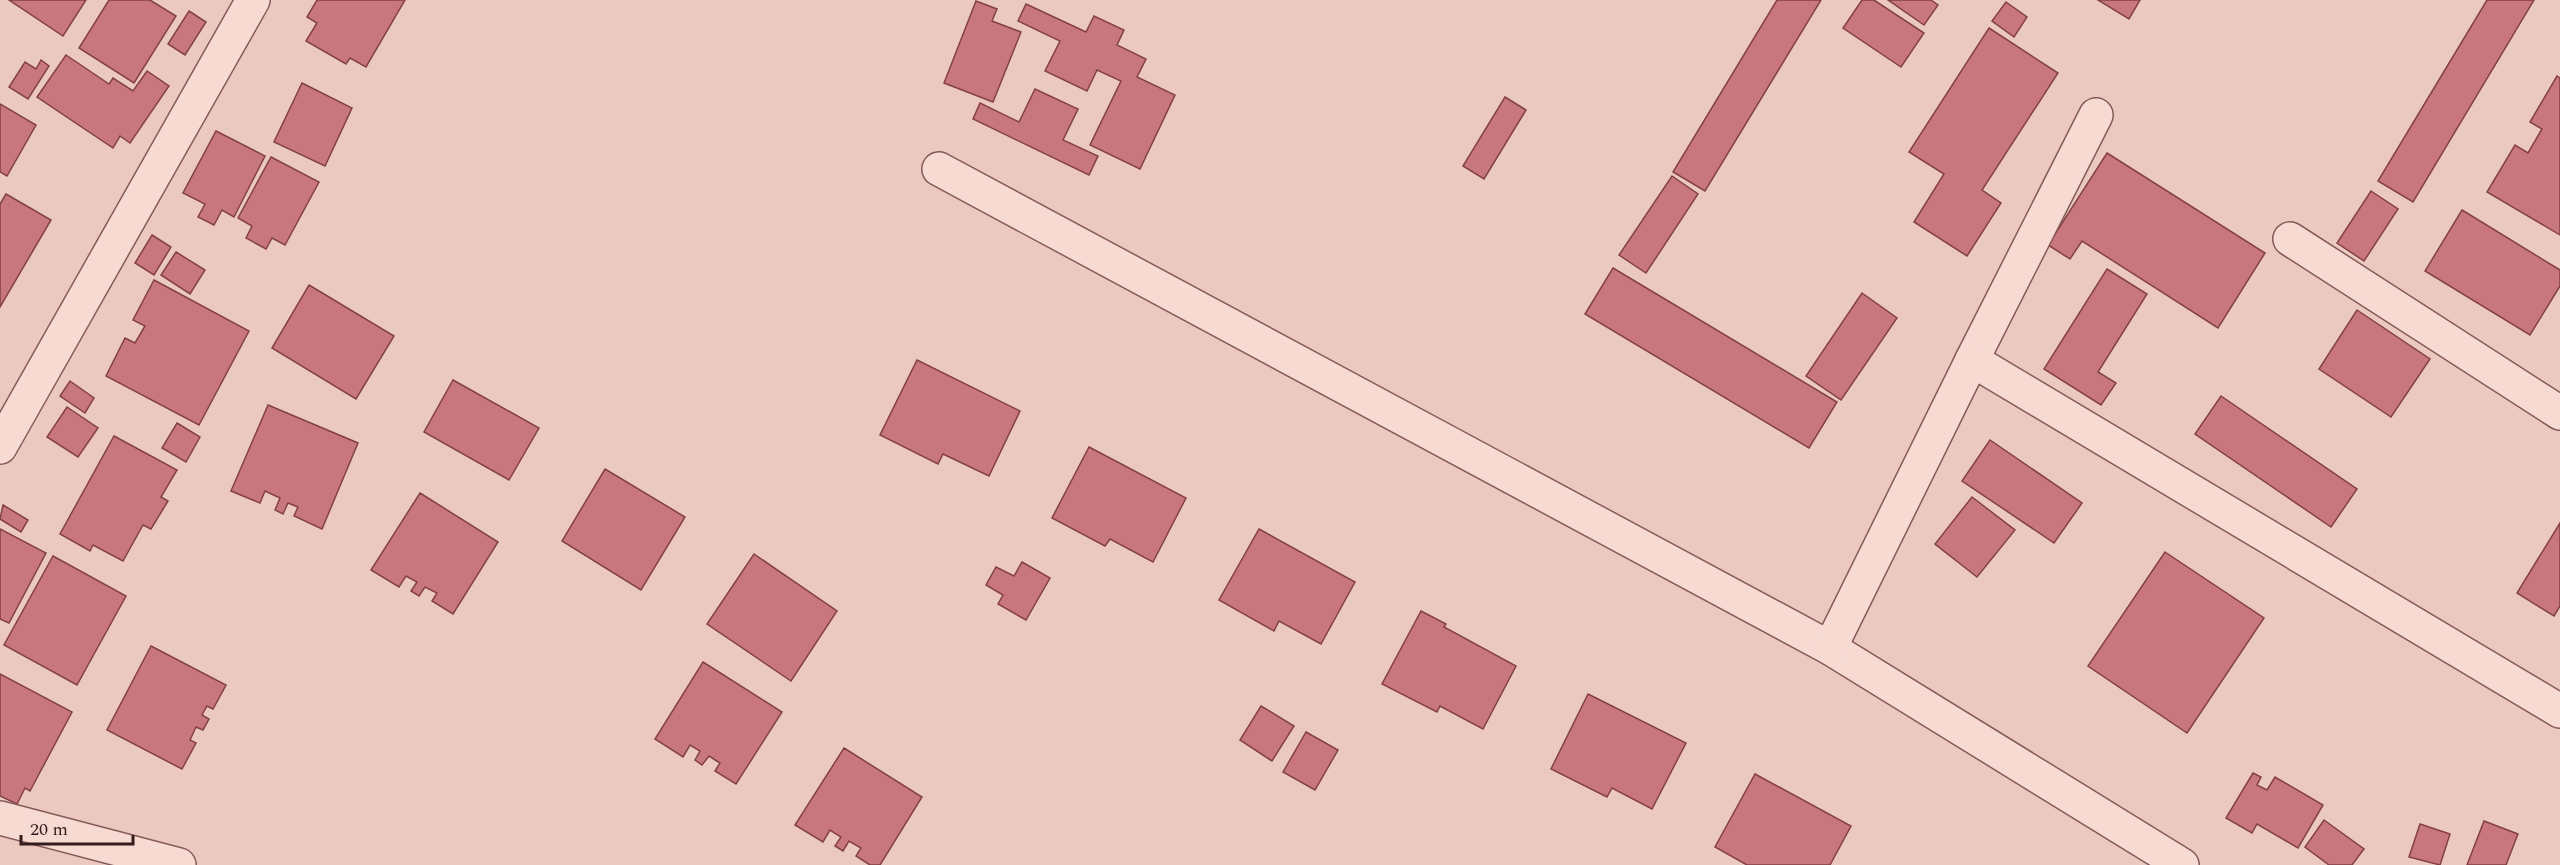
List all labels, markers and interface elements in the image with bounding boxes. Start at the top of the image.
scale bar [21,808,134,846]
text: 20 m [30,816,68,843]

